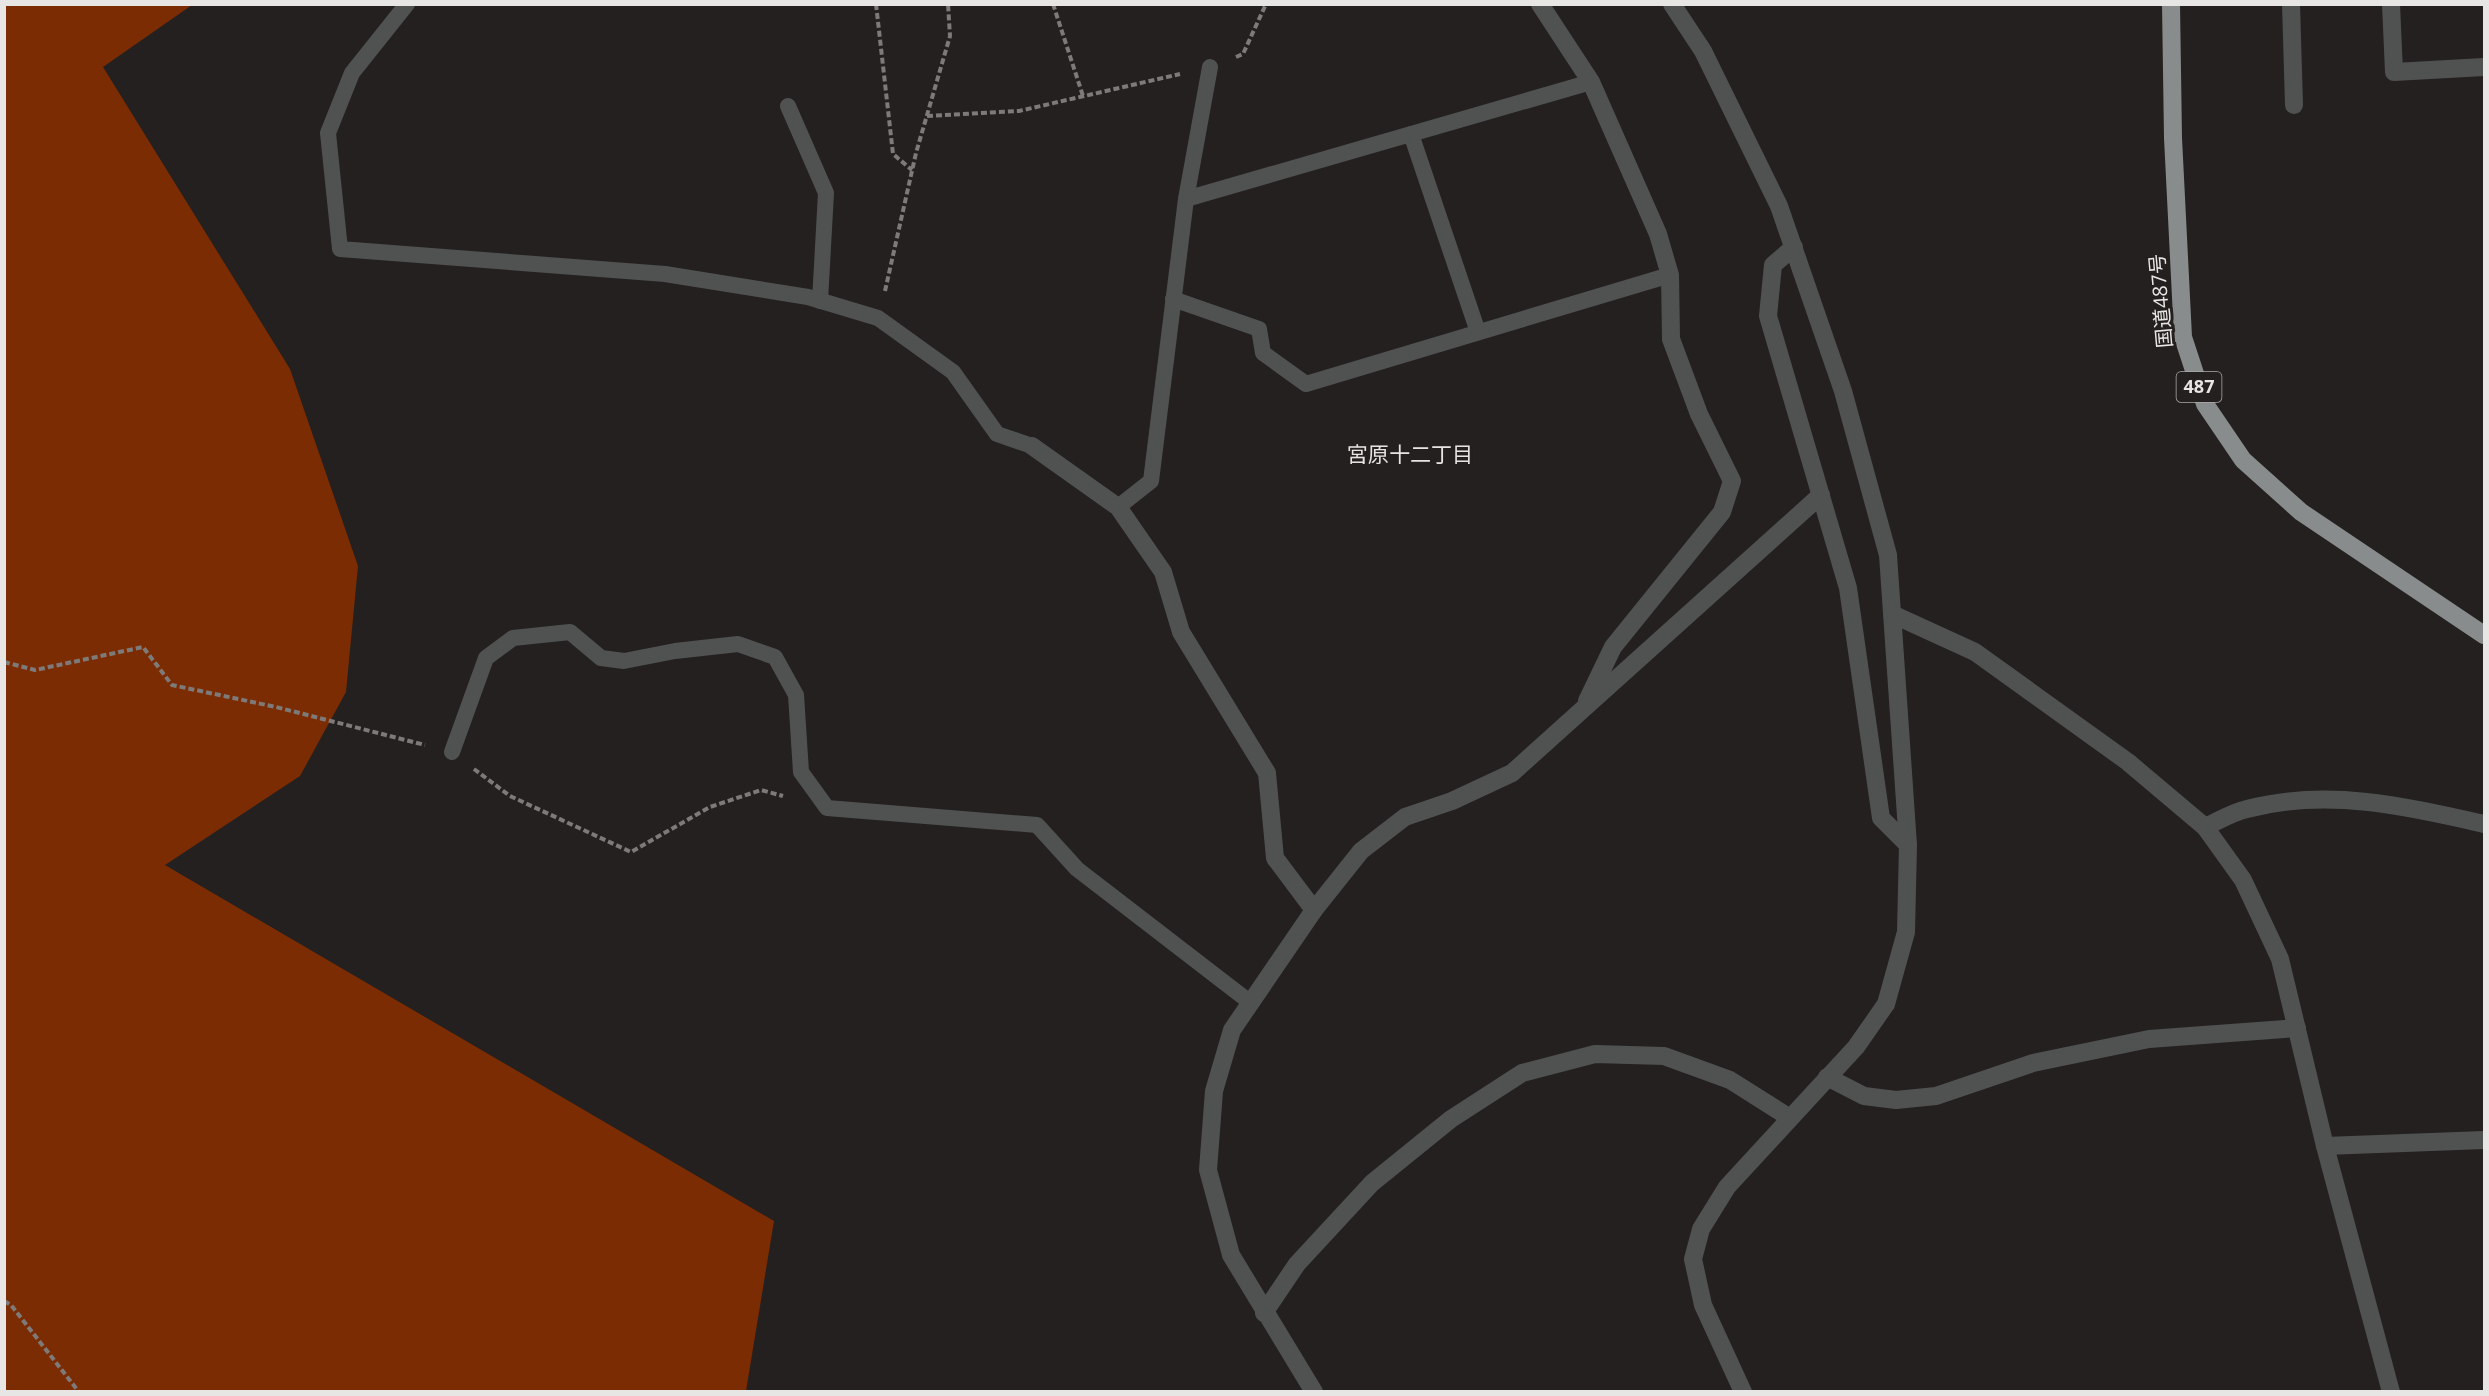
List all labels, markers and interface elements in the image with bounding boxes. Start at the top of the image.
street label: 国道487号 [2143,253,2178,349]
road number: 487 [2176,372,2222,402]
district label: 宮原十二丁目 [1347,440,1473,468]

